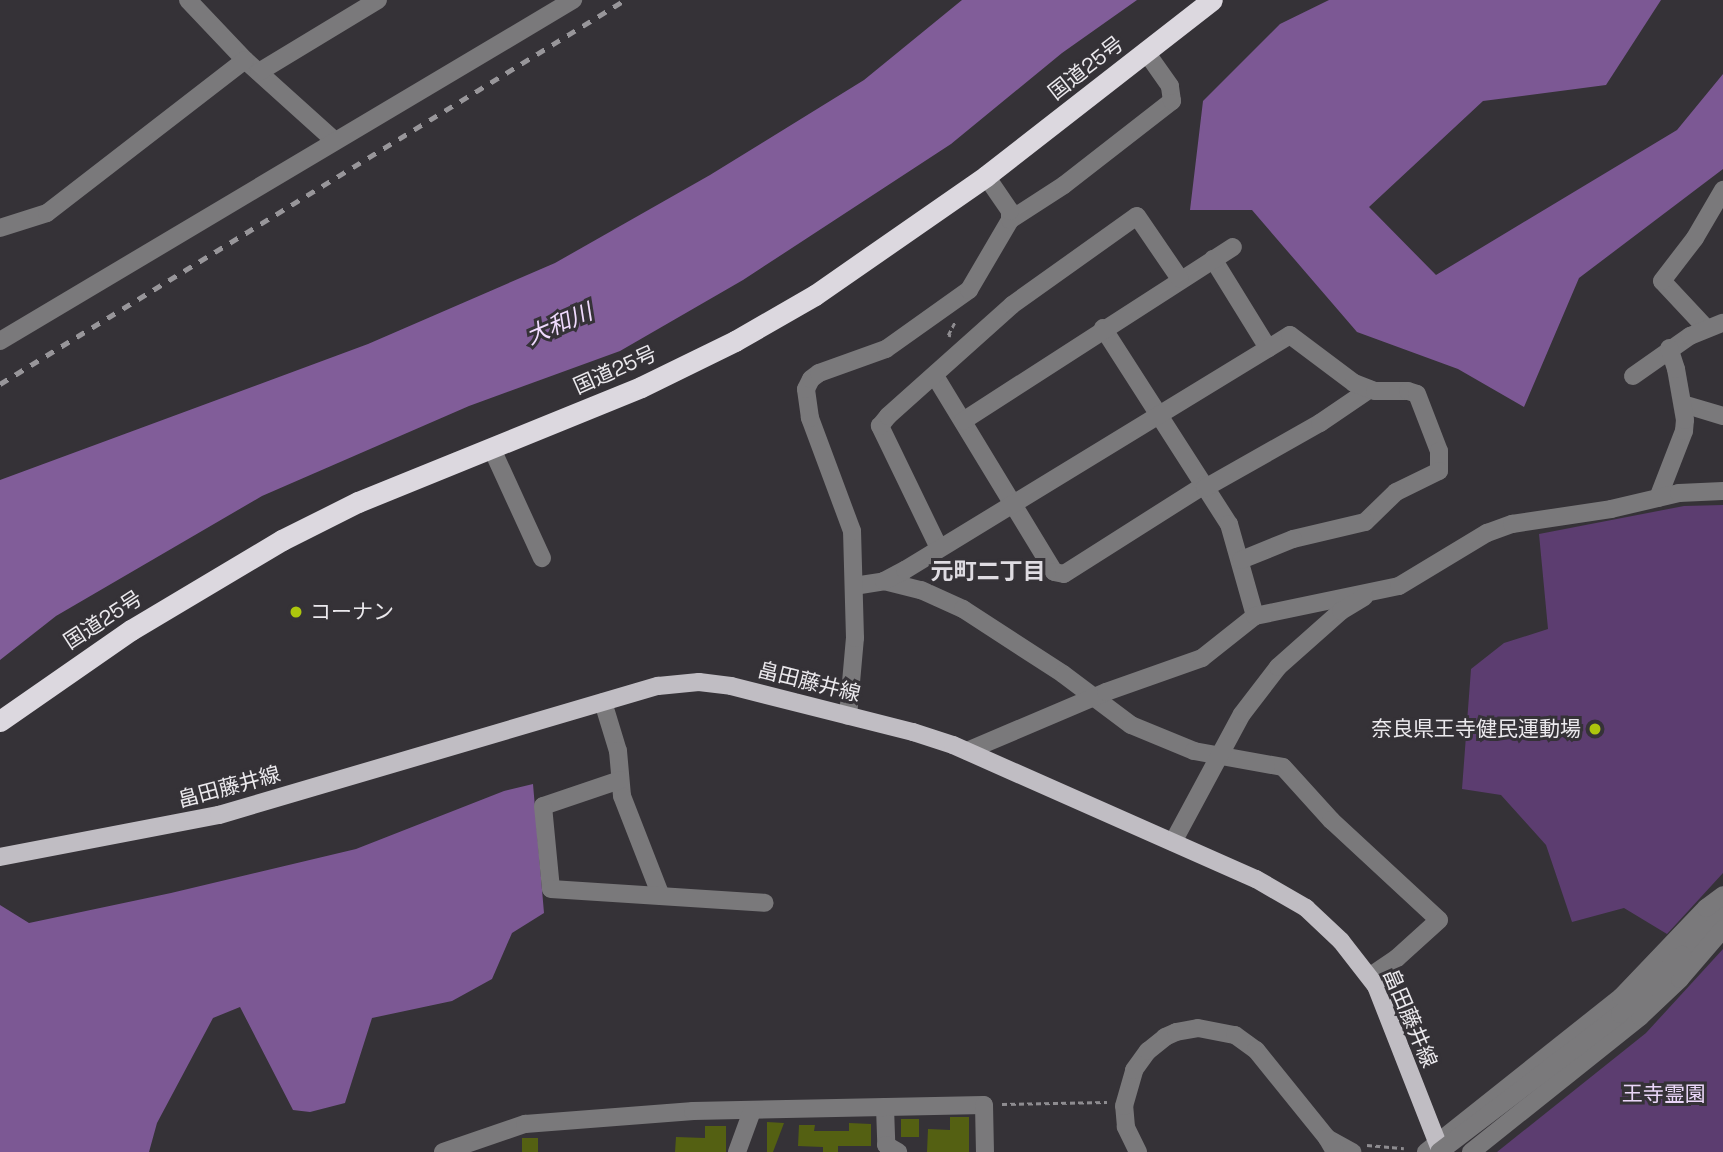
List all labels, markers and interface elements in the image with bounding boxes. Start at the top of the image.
street label: 国道25号 [1043,31,1129,105]
water label: 大和川 [522,298,596,350]
street label: 国道25号 [570,341,660,399]
district label: 元町二丁目 [931,557,1045,585]
street label: 国道25号 [59,585,147,655]
place label: コーナン [310,599,394,625]
marker: コーナン [288,604,304,620]
street label: 畠田藤井線 [755,657,863,707]
place label: 奈良県王寺健民運動場 [1371,716,1581,742]
marker: 奈良県王寺健民運動場 [1587,721,1603,737]
street label: 畠田藤井線 [175,761,283,813]
street label: 畠田藤井線 [1378,965,1442,1071]
park label: 王寺霊園 [1622,1081,1706,1107]

